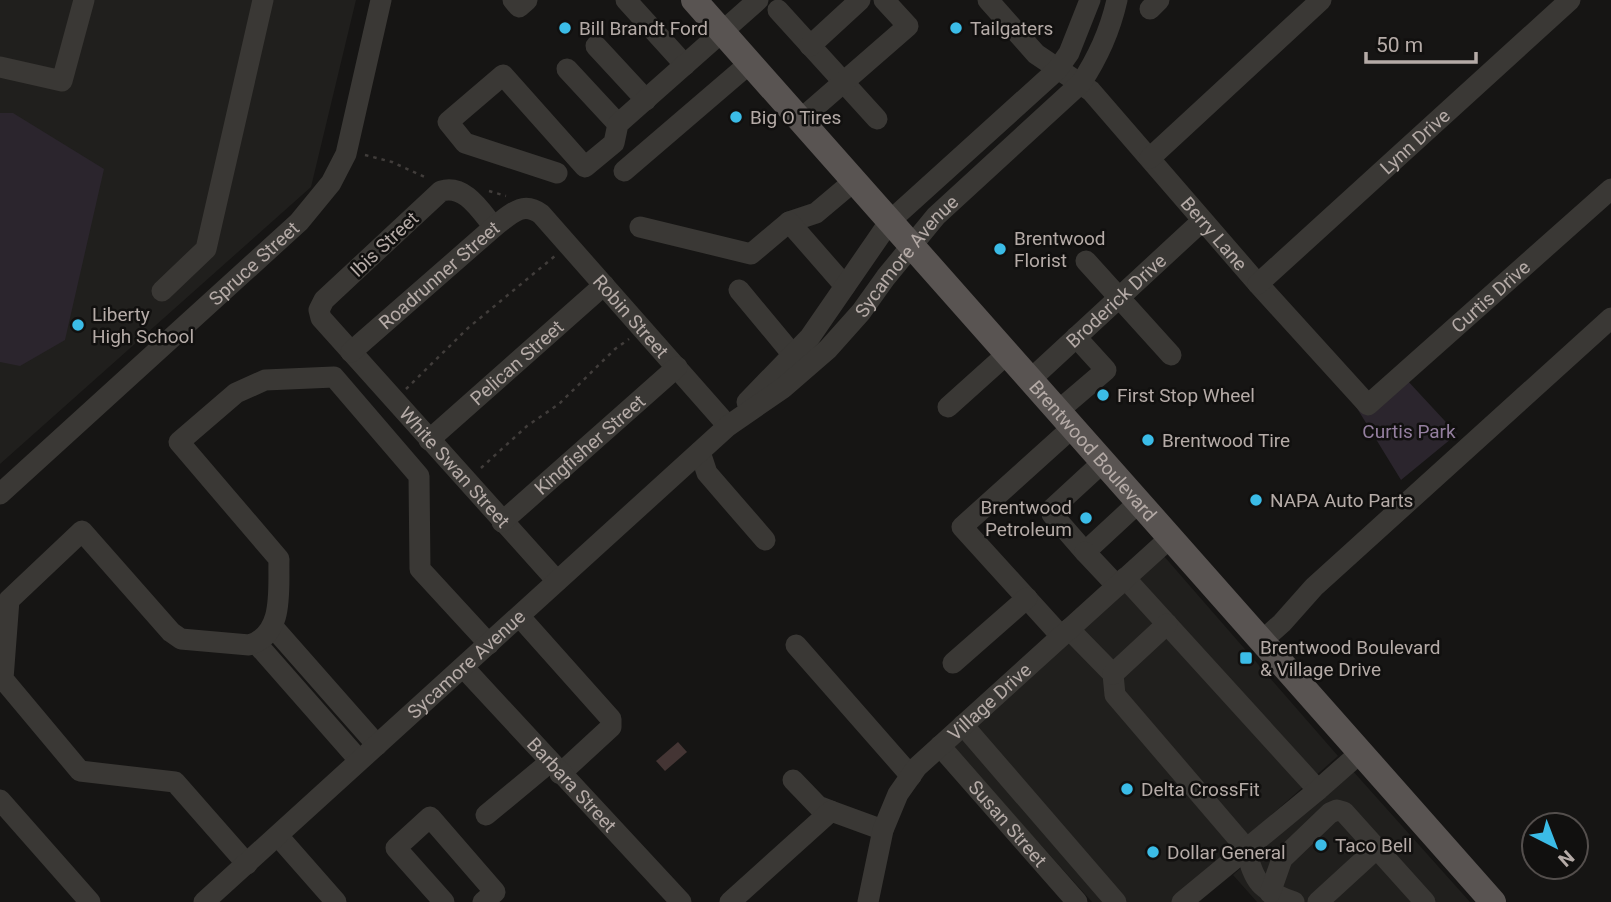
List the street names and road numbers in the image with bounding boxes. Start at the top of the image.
street label: Lynn Drive [1375,104,1455,179]
street label: Sycamore Avenue [850,190,963,322]
street label: Berry Lane [1176,192,1252,275]
street label: Ibis Street [345,207,423,282]
street label: Roadrunner Street [374,216,504,334]
street label: Spruce Street [204,217,304,310]
street label: Broderick Drive [1062,249,1171,353]
street label: Curtis Drive [1446,256,1535,338]
street label: Robin Street [588,270,673,363]
street label: Pelican Street [466,315,568,410]
street label: Brentwood Boulevard [1024,376,1161,526]
street label: Kingfisher Street [530,390,650,500]
street label: White Swan Street [394,402,514,532]
street label: Sycamore Avenue [403,605,530,724]
street label: Village Drive [943,658,1036,746]
street label: Barbara Street [522,733,621,837]
street label: Susan Street [964,776,1052,872]

